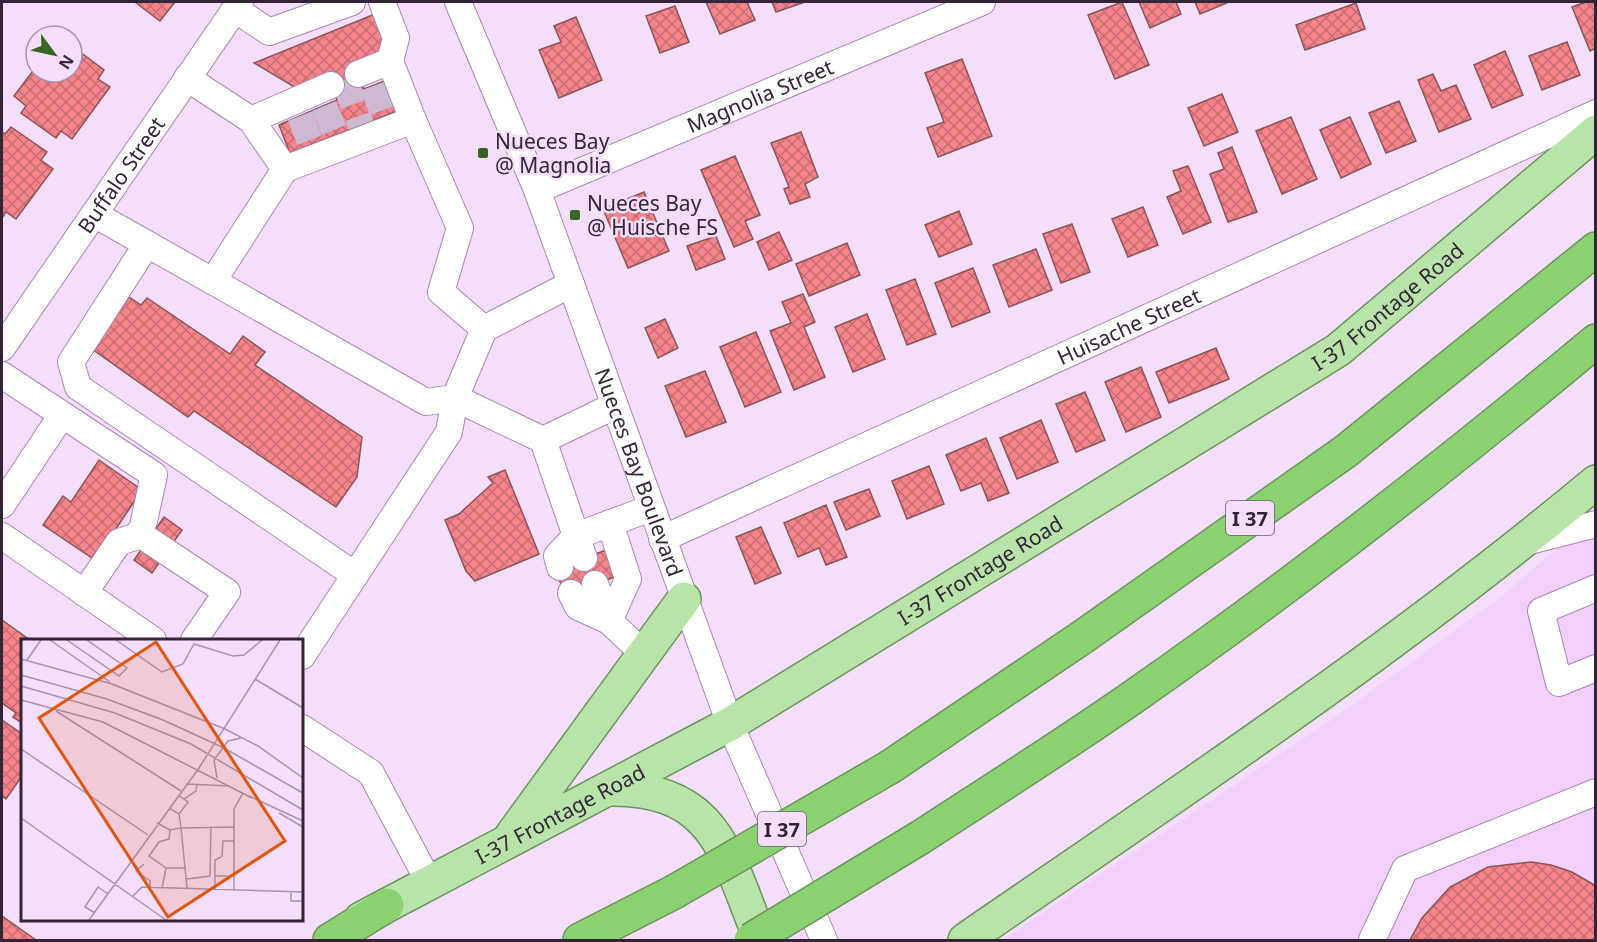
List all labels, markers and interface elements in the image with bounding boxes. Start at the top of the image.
north arrow [24,24,84,84]
text: N [54,51,79,74]
street label: Magnolia Street [683,52,838,139]
street label: Buffalo Street [71,111,171,239]
place label: Nueces Bay @ Magnolia [495,127,611,179]
marker: Nueces Bay @ Magnolia [476,146,490,160]
place label: Nueces Bay @ Huische FS [587,189,718,241]
marker: Nueces Bay @ Huische FS [568,208,582,222]
street label: I-37 Frontage Road [1307,236,1469,377]
street label: Huisache Street [1052,281,1205,371]
street label: Nueces Bay Boulevard [588,364,690,580]
road number: I 37 [1226,501,1274,535]
street label: I-37 Frontage Road [893,509,1068,631]
inset map [21,639,303,921]
street label: I-37 Frontage Road [470,757,650,870]
road number: I 37 [758,812,806,846]

